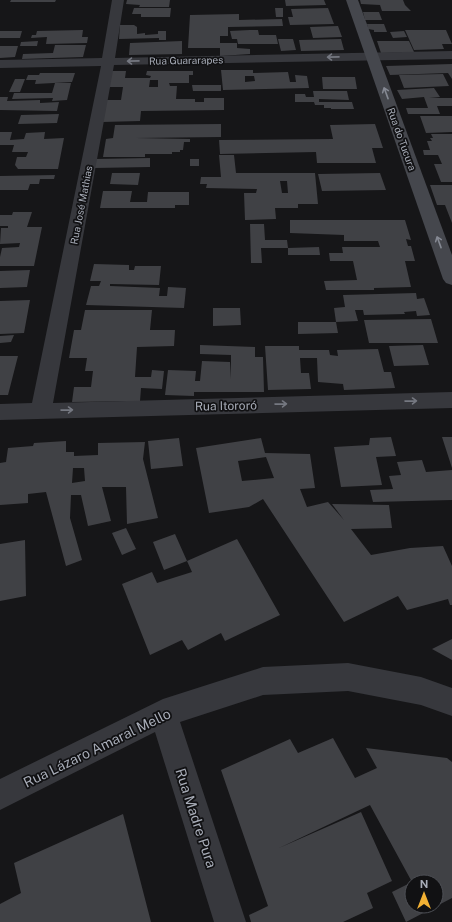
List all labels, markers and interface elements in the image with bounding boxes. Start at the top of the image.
street label: Rua Guararapes [149,53,223,67]
one-way arrow [327,53,340,61]
one-way arrow [127,57,140,65]
one-way arrow [381,88,389,100]
street label: Rua do Tucura [385,106,419,172]
street label: Rua José Mathias [67,165,95,245]
one-way arrow [435,236,442,249]
street label: Rua Itororó [195,398,257,414]
one-way arrow [404,398,417,405]
one-way arrow [274,401,287,408]
one-way arrow [60,406,73,413]
street label: Rua Lázaro Amaral Mello [21,705,173,791]
street label: Rua Madre Pura [172,766,220,870]
north arrow [404,874,444,914]
text: N [420,878,428,890]

